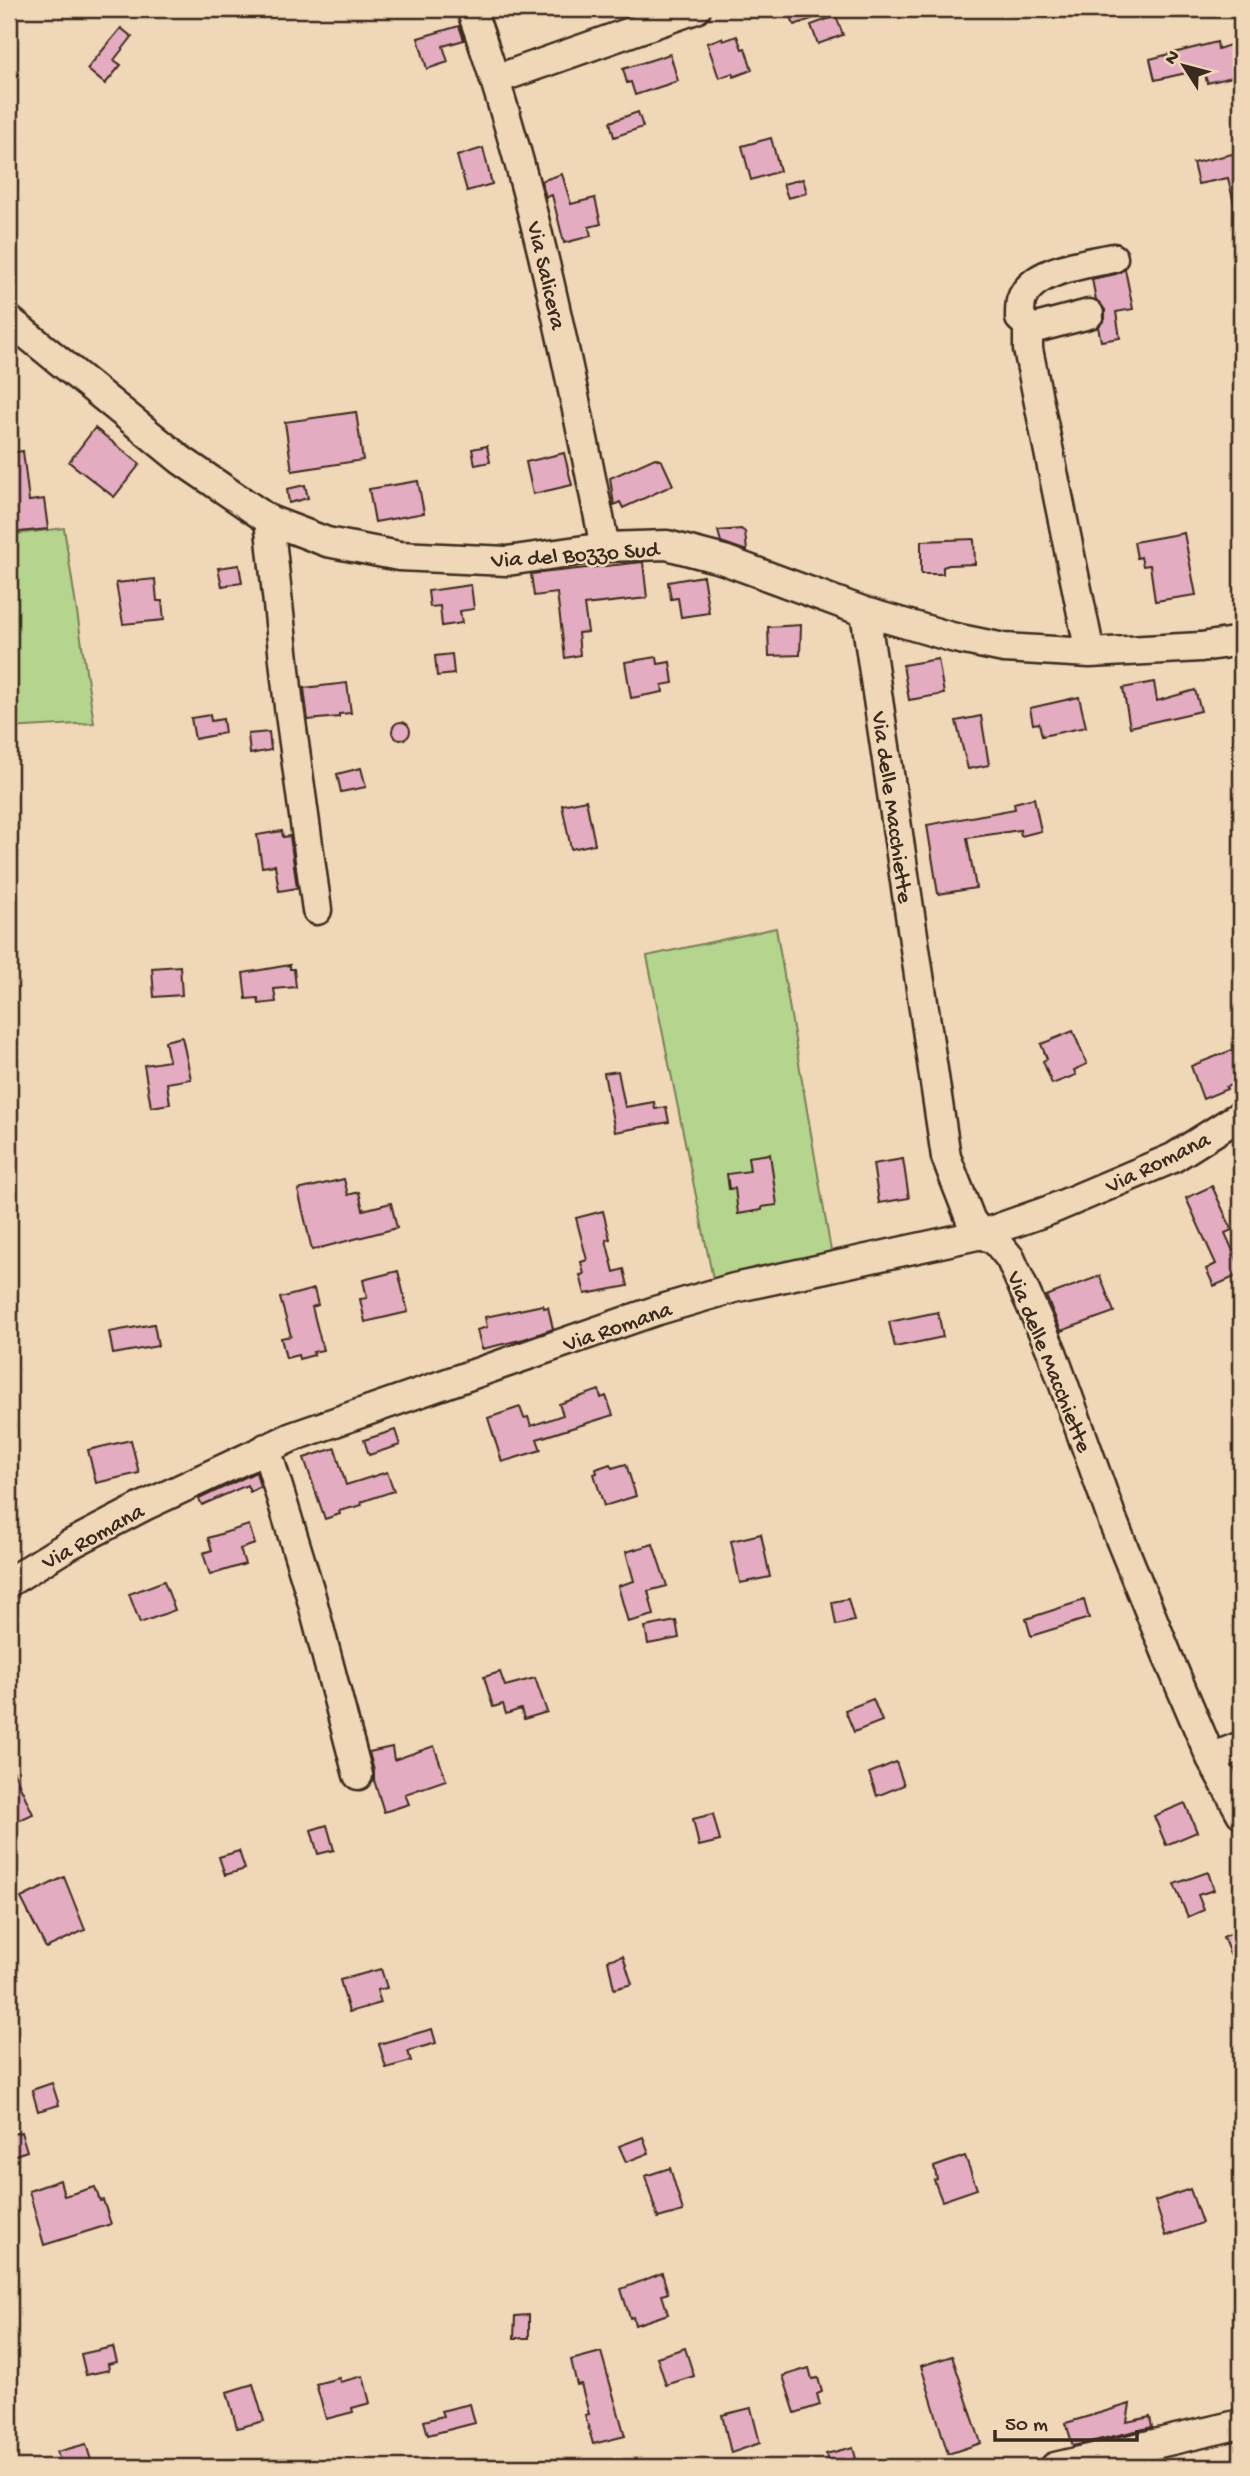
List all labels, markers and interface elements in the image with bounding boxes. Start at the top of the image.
north arrow [1148,32,1218,102]
text: N [1160,46,1186,70]
street label: Via Salicera [519,218,570,334]
street label: Via del Bozzo Sud [489,537,662,576]
street label: Via delle Macchiette [864,709,917,906]
street label: Via Romana [1101,1127,1216,1201]
street label: Via delle Macchiette [999,1267,1097,1458]
street label: Via Romana [559,1297,677,1360]
street label: Via Romana [37,1498,151,1578]
scale bar [995,2399,1136,2443]
text: 50 m [1005,2414,1048,2439]

